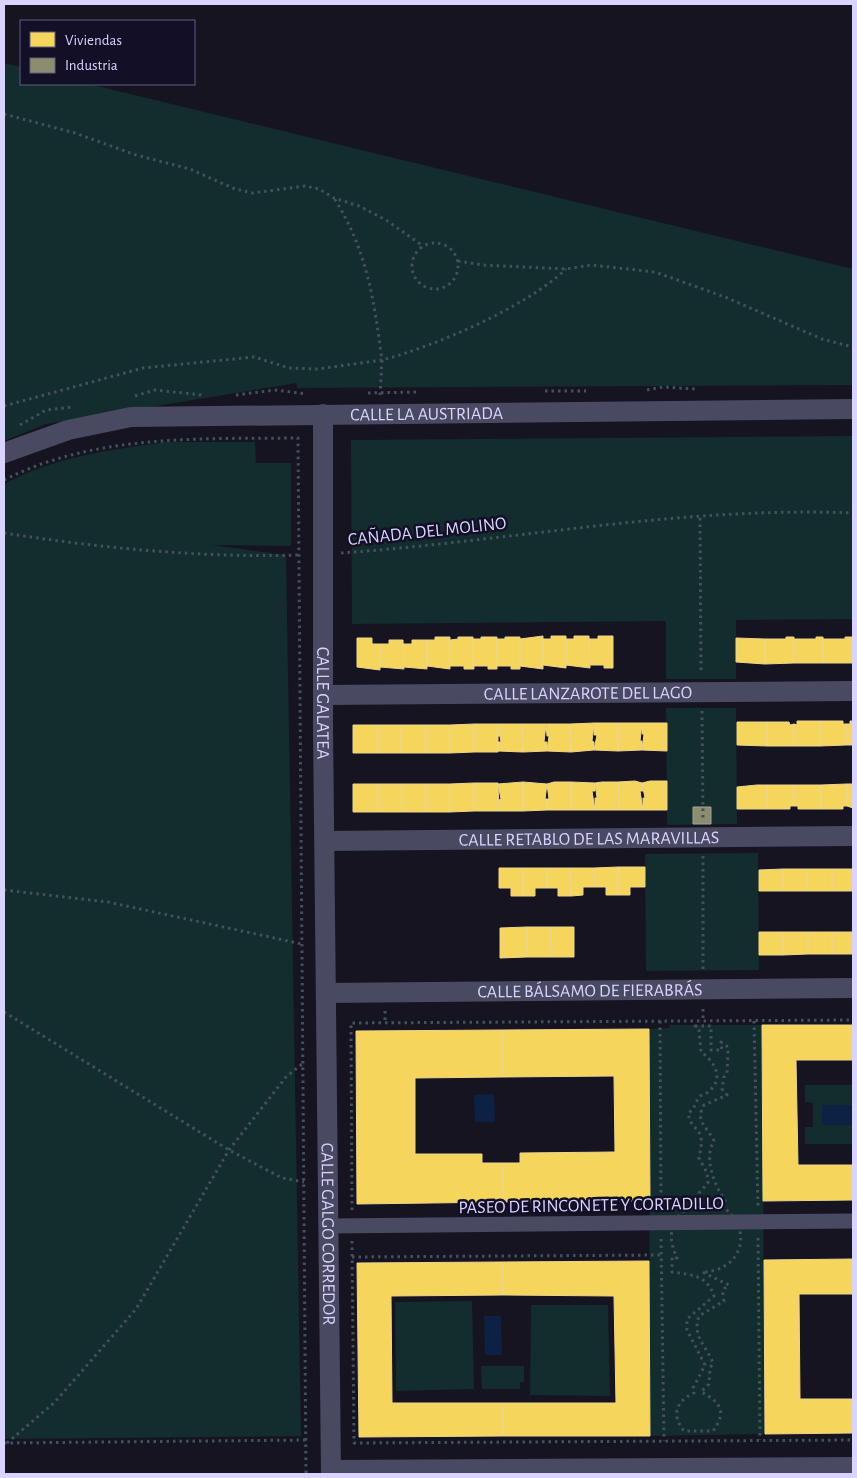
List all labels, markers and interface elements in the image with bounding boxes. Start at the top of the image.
legend [20,20,195,85]
text: Viviendas [65,33,122,48]
text: Industria [65,58,118,73]
street label: CALLE LA AUSTRIADA [350,405,504,425]
street label: CAÑADA DEL MOLINO [347,512,507,549]
street label: CALLE GALATEA [313,647,331,760]
street label: CALLE LANZAROTE DEL LAGO [484,684,692,704]
street label: CALLE RETABLO DE LAS MARAVILLAS [459,829,719,850]
street label: CALLE BÁLSAMO DE FIERABRÁS [477,979,703,1002]
street label: CALLE GALGO CORREDOR [317,1143,337,1325]
street label: PASEO DE RINCONETE Y CORTADILLO [458,1195,724,1217]

